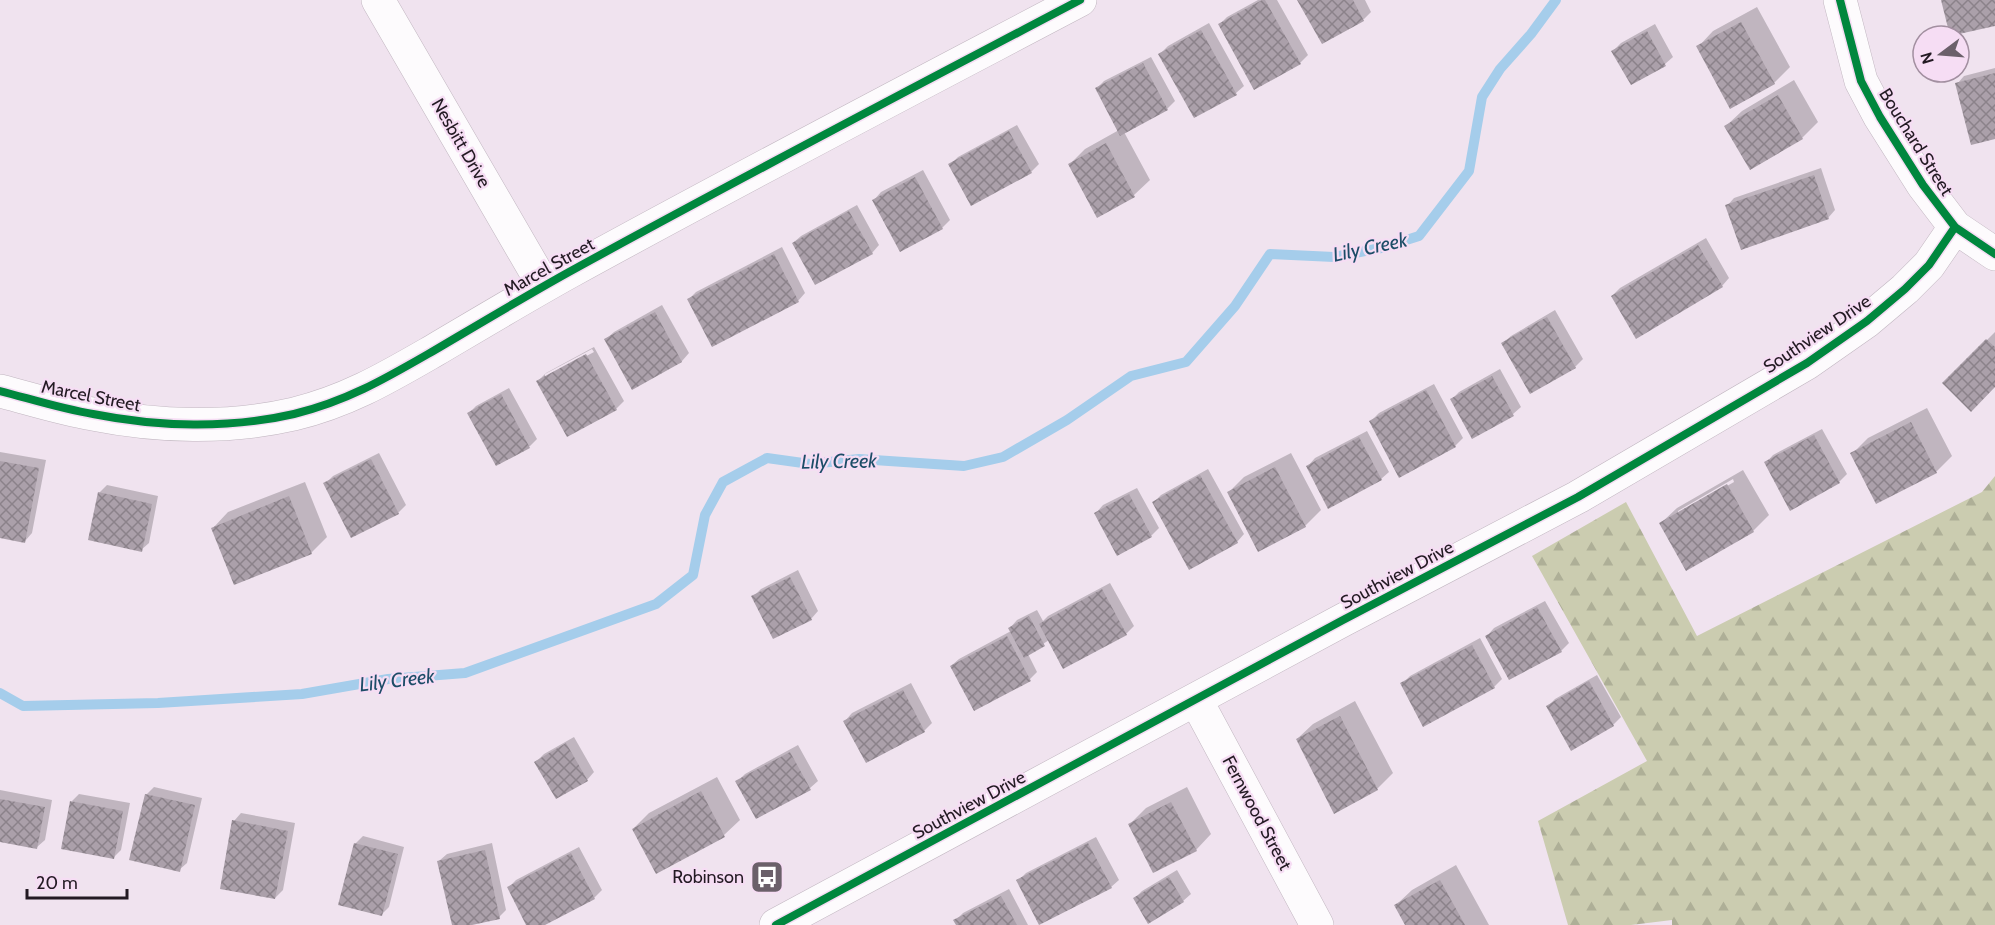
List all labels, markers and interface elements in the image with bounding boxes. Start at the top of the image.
north arrow [1911,24,1971,84]
text: N [1916,50,1938,66]
street label: Bouchard Street [1874,84,1958,200]
street label: Nesbitt Drive [427,94,495,192]
water label: Lily Creek [1331,227,1411,267]
street label: Marcel Street [500,233,598,301]
street label: Southview Drive [1759,290,1875,378]
street label: Marcel Street [40,376,142,416]
water label: Lily Creek [801,448,878,474]
street label: Southview Drive [1337,536,1457,614]
water label: Lily Creek [358,663,437,697]
street label: Fernwood Street [1218,752,1296,874]
street label: Southview Drive [909,766,1029,844]
bus stop icon: Robinson [749,859,785,895]
scale bar [27,862,128,900]
place label: Robinson [672,866,744,888]
text: 20 m [36,872,78,894]

